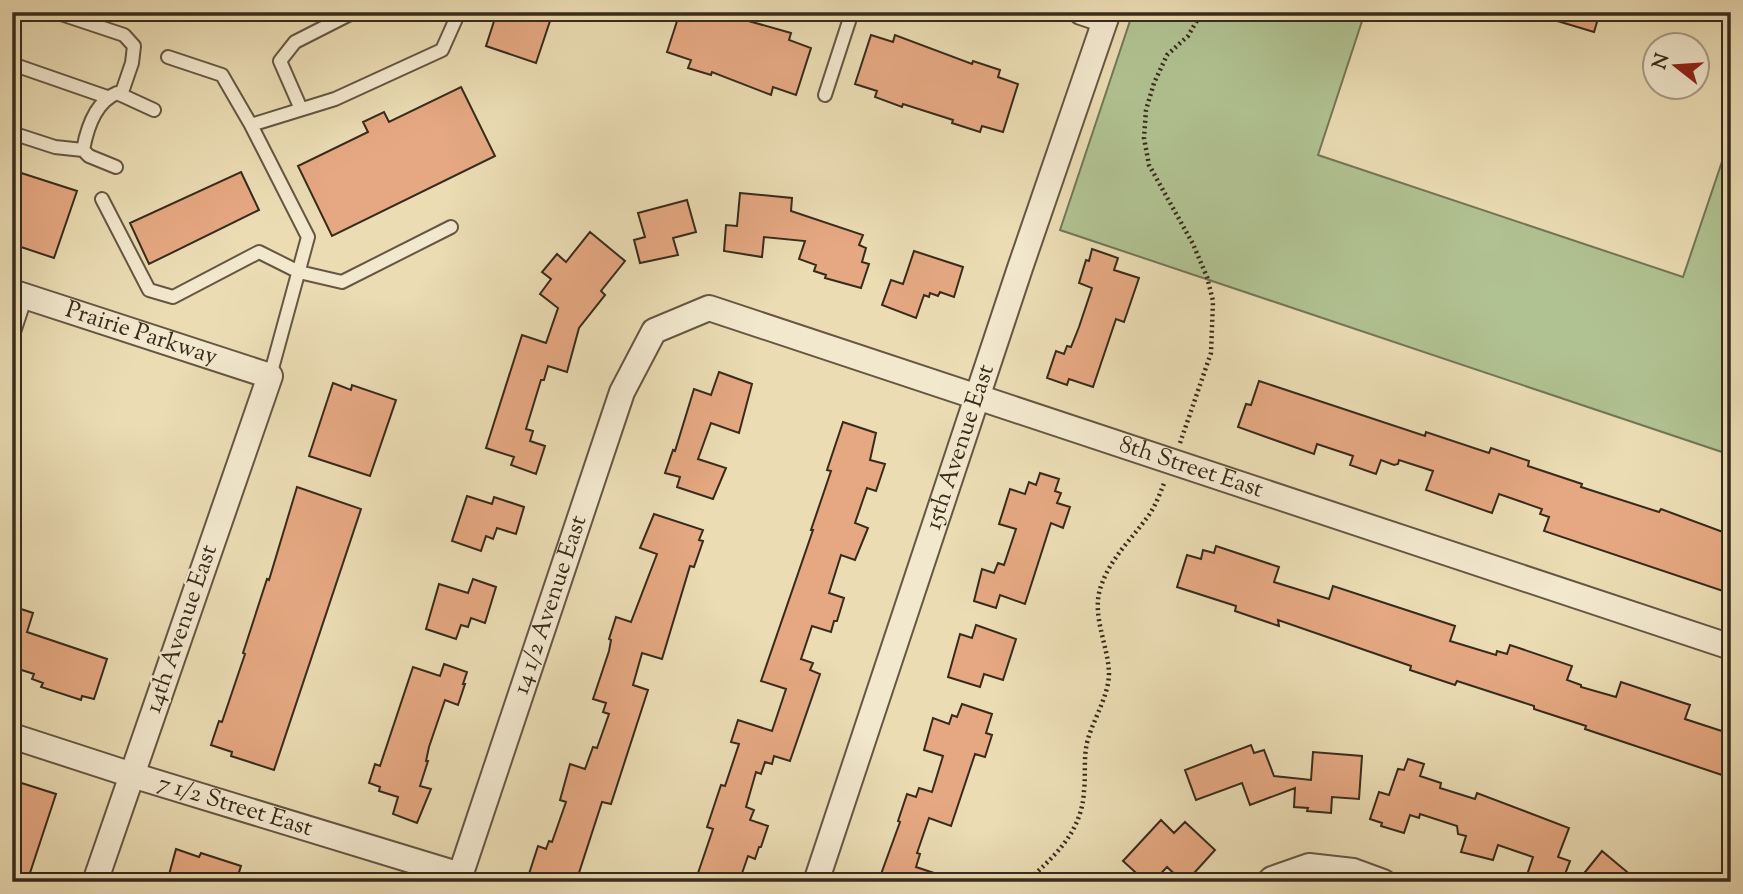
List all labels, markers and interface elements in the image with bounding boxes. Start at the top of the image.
north arrow [1642,32,1712,102]
text: N [1647,51,1677,73]
street label: Prairie Parkway [61,293,222,375]
street label: 15th Avenue East [917,360,1004,535]
street label: 8th Street East [1115,428,1267,508]
street label: 14 1/2 Avenue East [505,511,596,699]
street label: 14th Avenue East [137,540,227,718]
street label: 7 1/2 Street East [154,767,317,846]

